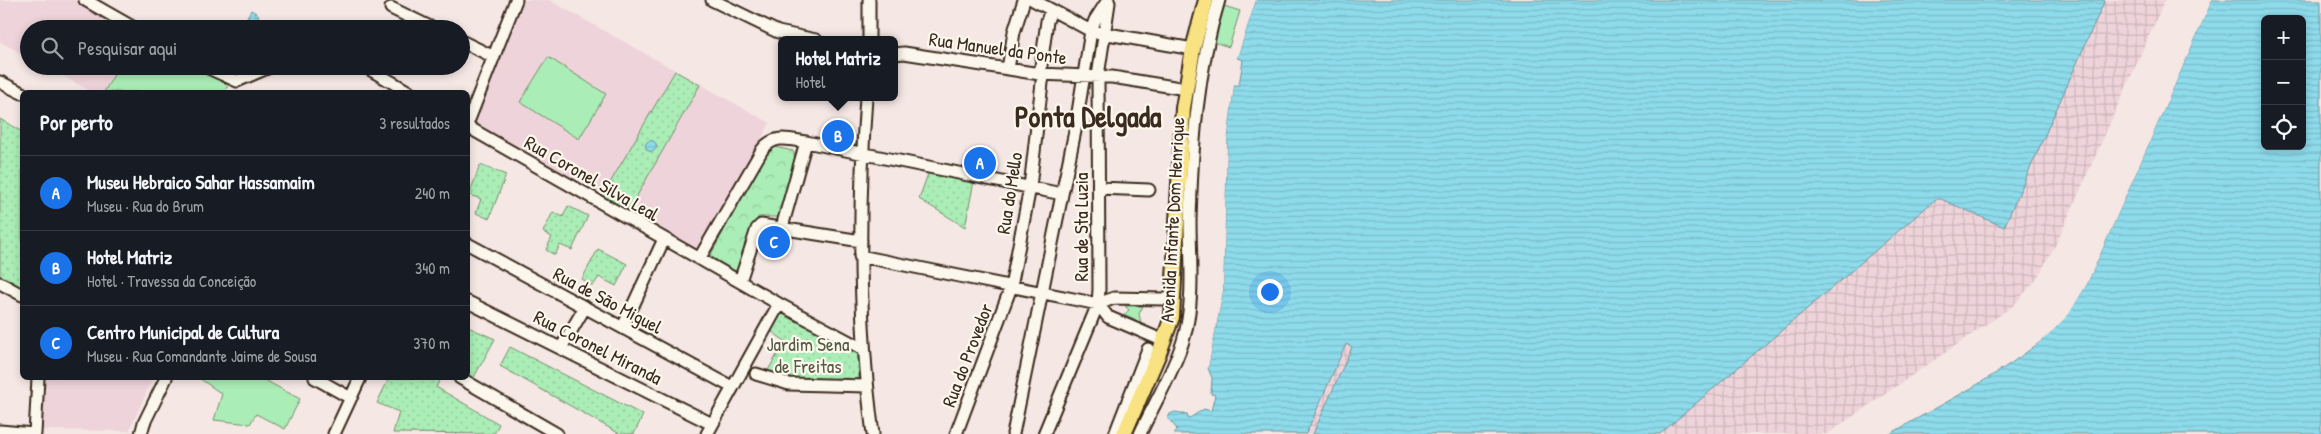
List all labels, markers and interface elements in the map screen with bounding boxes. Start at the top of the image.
map controls [2261,15,2306,150]
button: + [2261,15,2306,60]
search box [20,20,470,75]
street label: Rua Manuel da Ponte [928,25,1069,71]
icon: search [38,34,66,62]
text: Pesquisar aqui [78,35,177,61]
popup [778,36,898,101]
text: Hotel Matriz [795,45,881,71]
button: − [2261,60,2306,105]
text: Hotel [795,71,826,93]
district label: Ponta Delgada [1015,97,1162,137]
button: locate [2261,105,2306,150]
text: Por perto [40,108,113,137]
text: 3 resultados [379,112,450,134]
street label: Avenida Infante Dom Henrique [1154,116,1190,323]
pin: B [822,117,854,155]
street label: Rua Coronel Silva Leal [520,129,665,228]
pin: A [964,144,996,182]
street label: Rua do Mello [990,150,1028,236]
text: Museu Hebraico Sahar Hassamaim [87,169,315,195]
street label: Rua de Sta Luzia [1068,172,1094,281]
text: A [52,182,60,204]
text: 240 m [415,182,450,204]
text: Museu · Rua do Brum [87,195,204,217]
pin: C [758,223,790,261]
text: Hotel Matriz [87,244,172,270]
text: B [52,257,60,279]
text: 340 m [415,257,450,279]
street label: Rua de São Miguel [549,260,668,340]
text: Hotel · Travessa da Conceição [87,270,256,292]
your location [1257,279,1283,305]
street label: Rua do Provedor [935,299,999,411]
street label: Rua Coronel Miranda [530,304,667,391]
text: Centro Municipal de Cultura [87,319,279,345]
park label: Jardim Sena de Freitas [766,331,850,379]
text: C [52,332,60,354]
text: 370 m [413,332,450,354]
text: Museu · Rua Comandante Jaime de Sousa [87,345,317,367]

